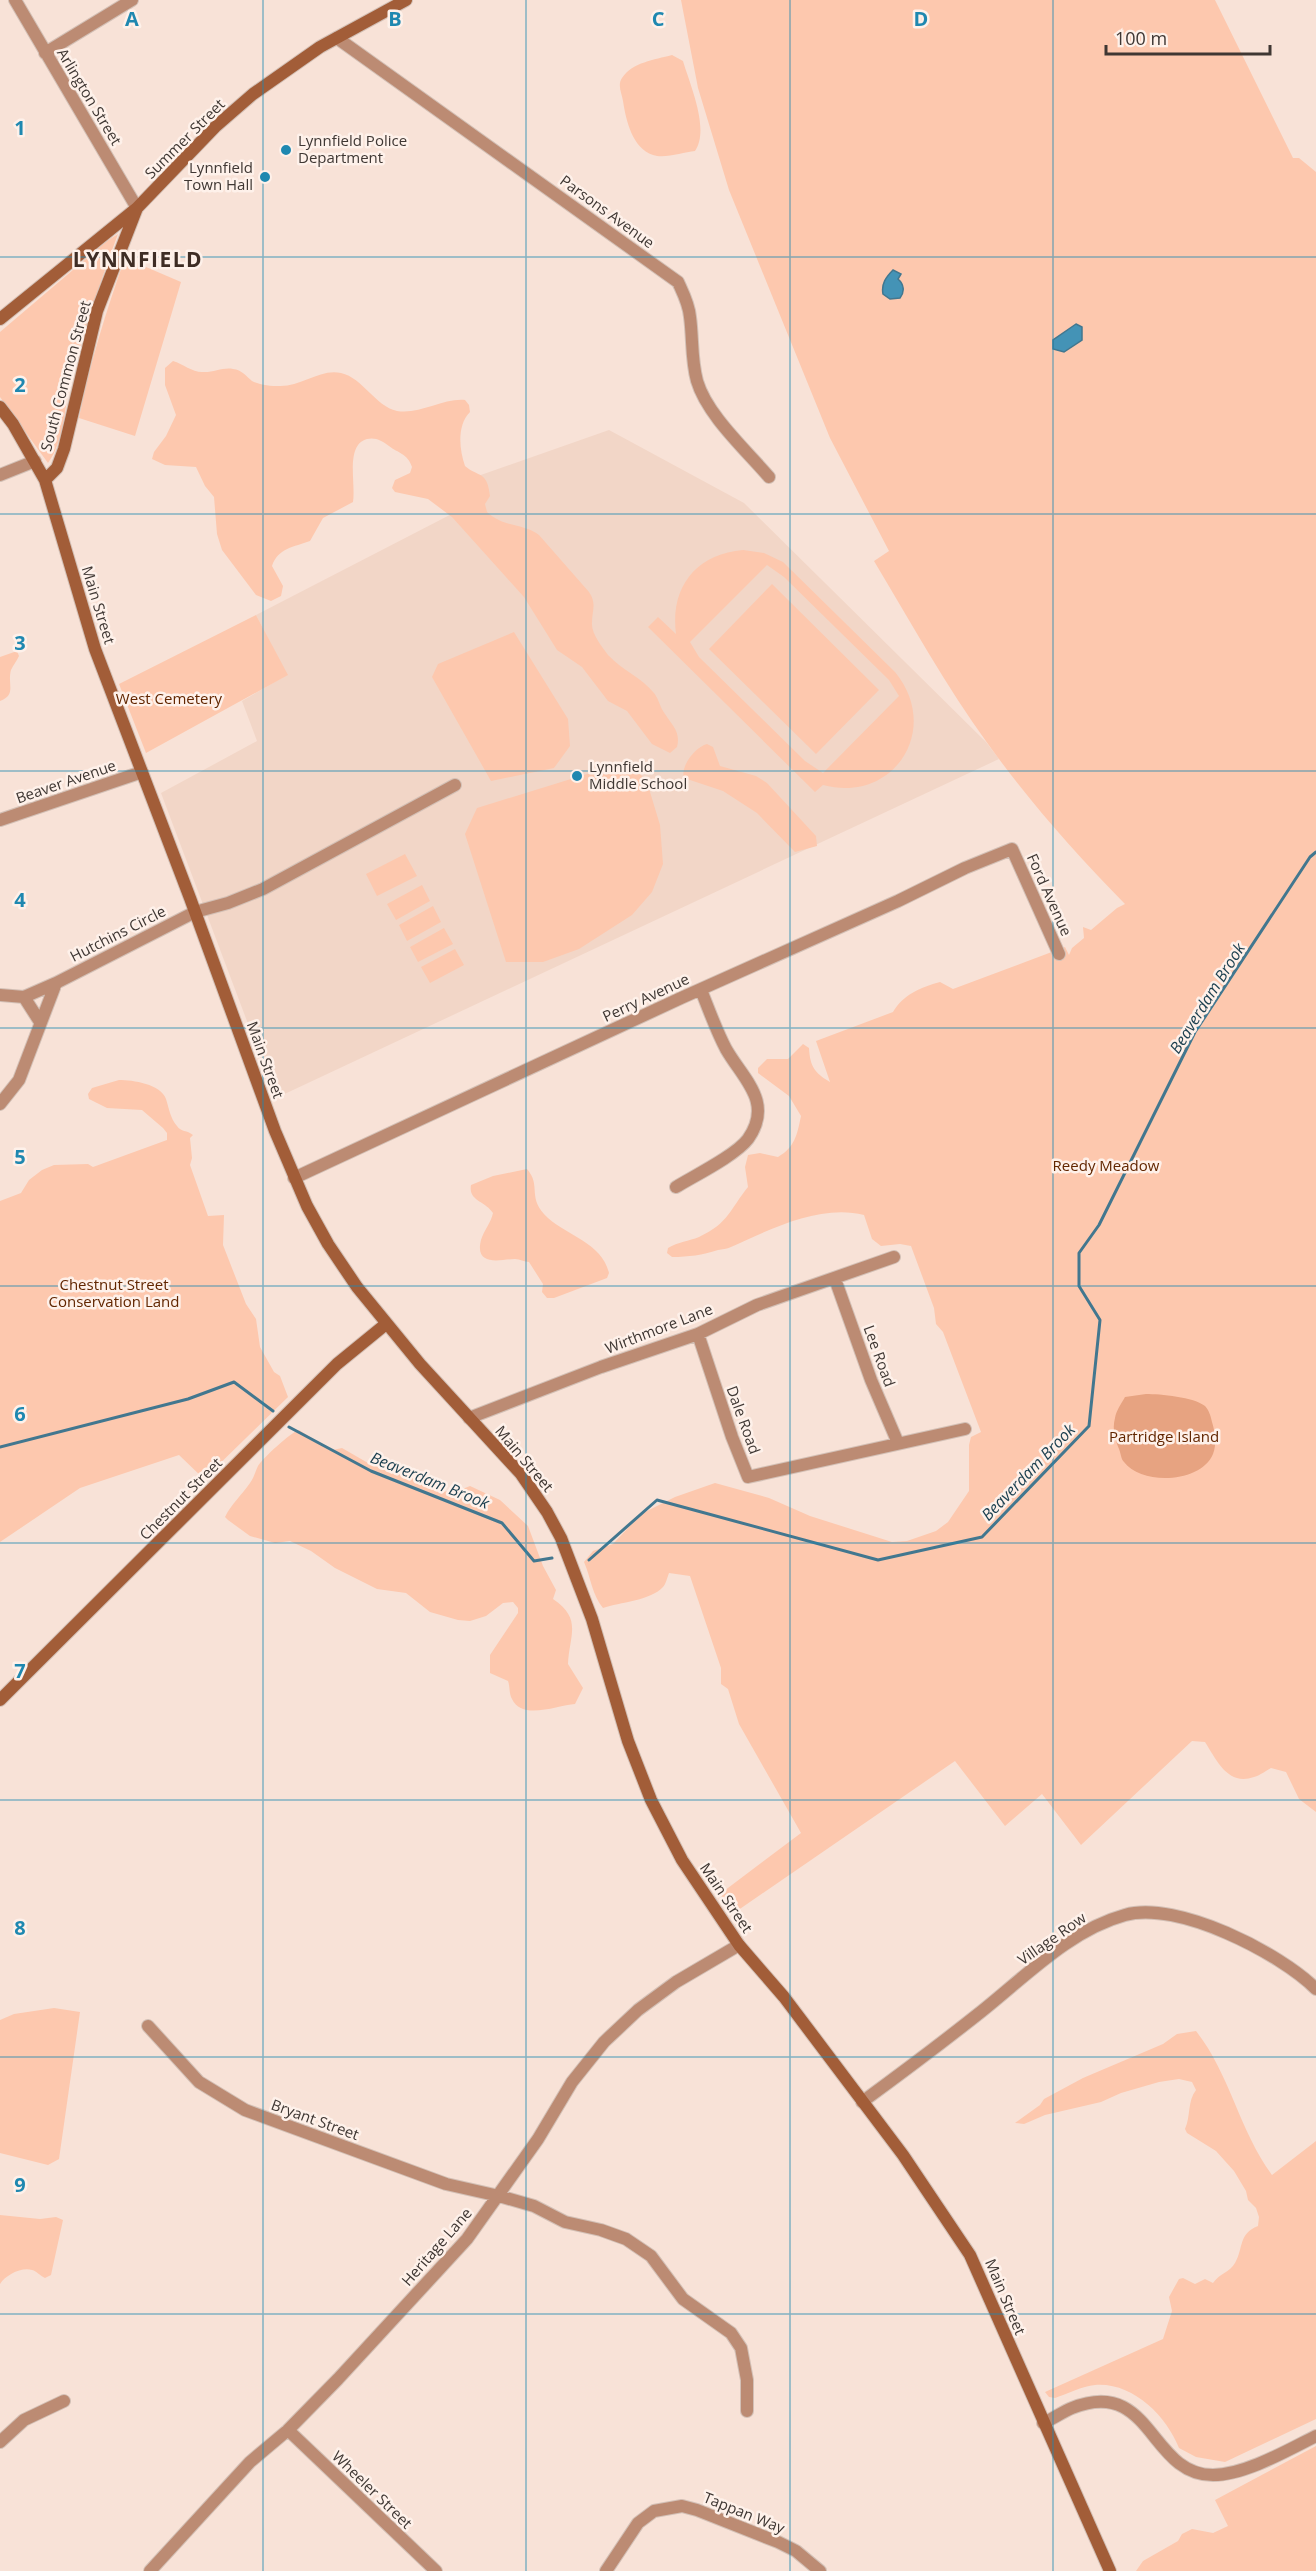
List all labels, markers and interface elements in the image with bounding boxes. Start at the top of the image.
text: A [125,5,139,32]
text: B [388,5,402,32]
text: C [652,5,665,32]
text: D [914,5,928,32]
scale bar [1106,18,1270,56]
text: 100 m [1115,26,1167,50]
street label: Arlington Street [53,44,127,149]
street label: Summer Street [140,94,229,183]
text: 1 [14,114,26,141]
place label: Lynnfield Police Department [298,130,407,167]
marker: Lynnfield Police Department [279,143,293,157]
place label: Lynnfield Town Hall [184,157,253,194]
marker: Lynnfield Town Hall [258,170,272,184]
street label: Parsons Avenue [556,170,659,252]
district label: LYNNFIELD [73,245,203,273]
street label: South Common Street [35,298,95,453]
text: 2 [14,371,26,398]
street label: Main Street [78,563,120,646]
text: 3 [14,629,26,656]
park label: West Cemetery [116,688,223,708]
street label: Beaver Avenue [13,755,118,808]
place label: Lynnfield Middle School [589,756,687,793]
marker: Lynnfield Middle School [570,769,584,783]
street label: Ford Avenue [1023,850,1077,939]
text: 4 [14,886,26,913]
street label: Hutchins Circle [66,900,169,966]
water label: Beaverdam Brook [1164,938,1250,1057]
street label: Perry Avenue [599,968,692,1026]
street label: Main Street [243,1018,289,1101]
text: 5 [14,1143,26,1170]
park label: Reedy Meadow [1053,1155,1160,1175]
park label: Chestnut Street Conservation Land [49,1274,180,1311]
street label: Wirthmore Lane [602,1298,715,1358]
street label: Lee Road [860,1322,900,1389]
street label: Dale Road [722,1383,765,1456]
text: 6 [14,1400,26,1427]
water label: Beaverdam Brook [976,1418,1081,1525]
street label: Main Street [491,1421,558,1496]
park label: Partridge Island [1109,1426,1219,1446]
water label: Beaverdam Brook [367,1446,494,1514]
street label: Chestnut Street [135,1453,226,1544]
text: 7 [14,1657,26,1684]
street label: Main Street [696,1858,758,1936]
street label: Village Row [1013,1907,1090,1969]
text: 8 [14,1914,26,1941]
street label: Bryant Street [269,2094,362,2144]
text: 9 [14,2171,26,2198]
street label: Heritage Lane [397,2203,476,2290]
street label: Main Street [981,2256,1031,2338]
street label: Wheeler Street [328,2446,417,2533]
street label: Tappan Way [701,2487,788,2538]

